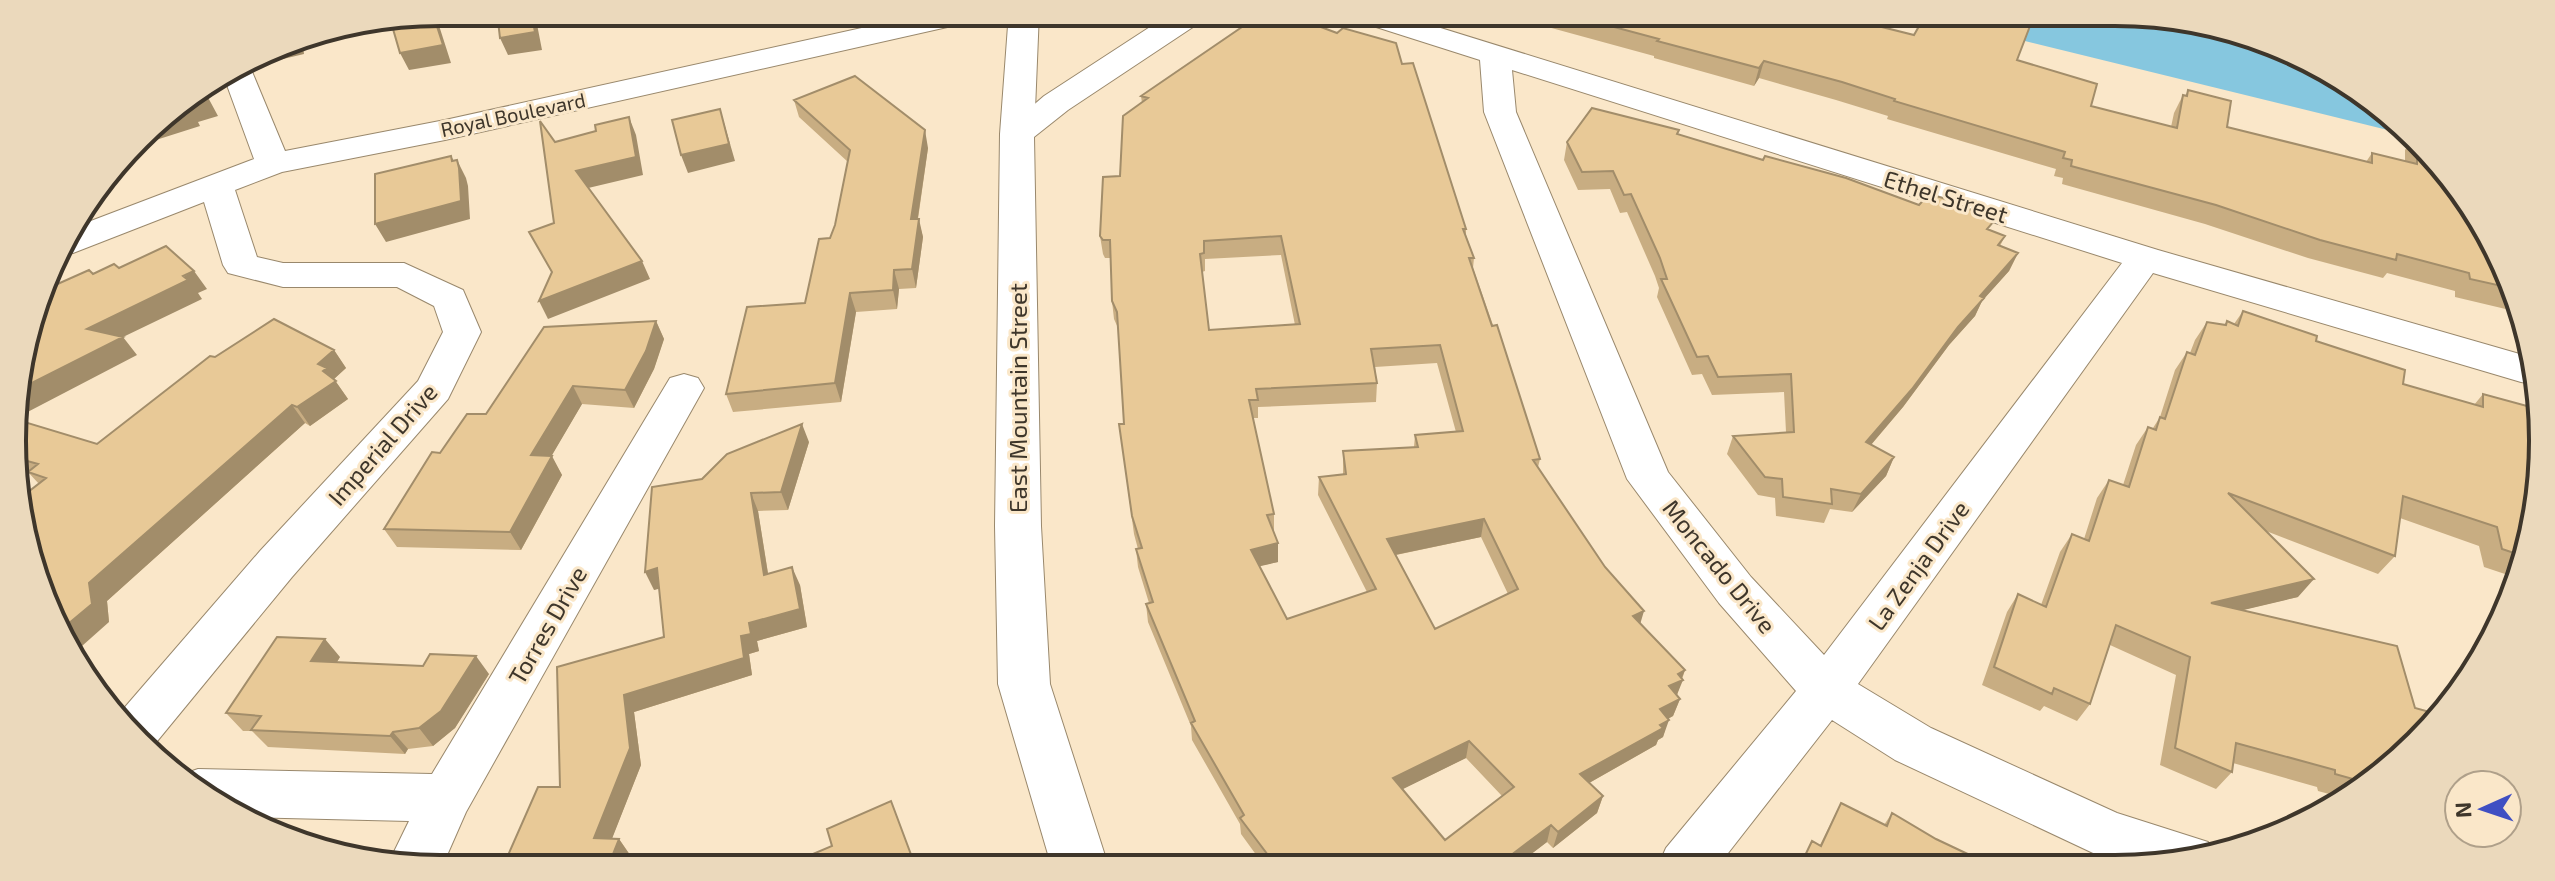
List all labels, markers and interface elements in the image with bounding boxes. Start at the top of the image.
street label: Royal Boulevard [438,87,588,141]
street label: Ethel Street [1881,163,2011,229]
street label: East Mountain Street [1003,283,1032,513]
street label: Imperial Drive [321,377,443,511]
street label: Moncado Drive [1657,493,1783,639]
street label: La Zenja Drive [1861,495,1975,635]
street label: Torres Drive [502,561,592,689]
north arrow [2443,769,2523,849]
text: N [2449,801,2475,819]

